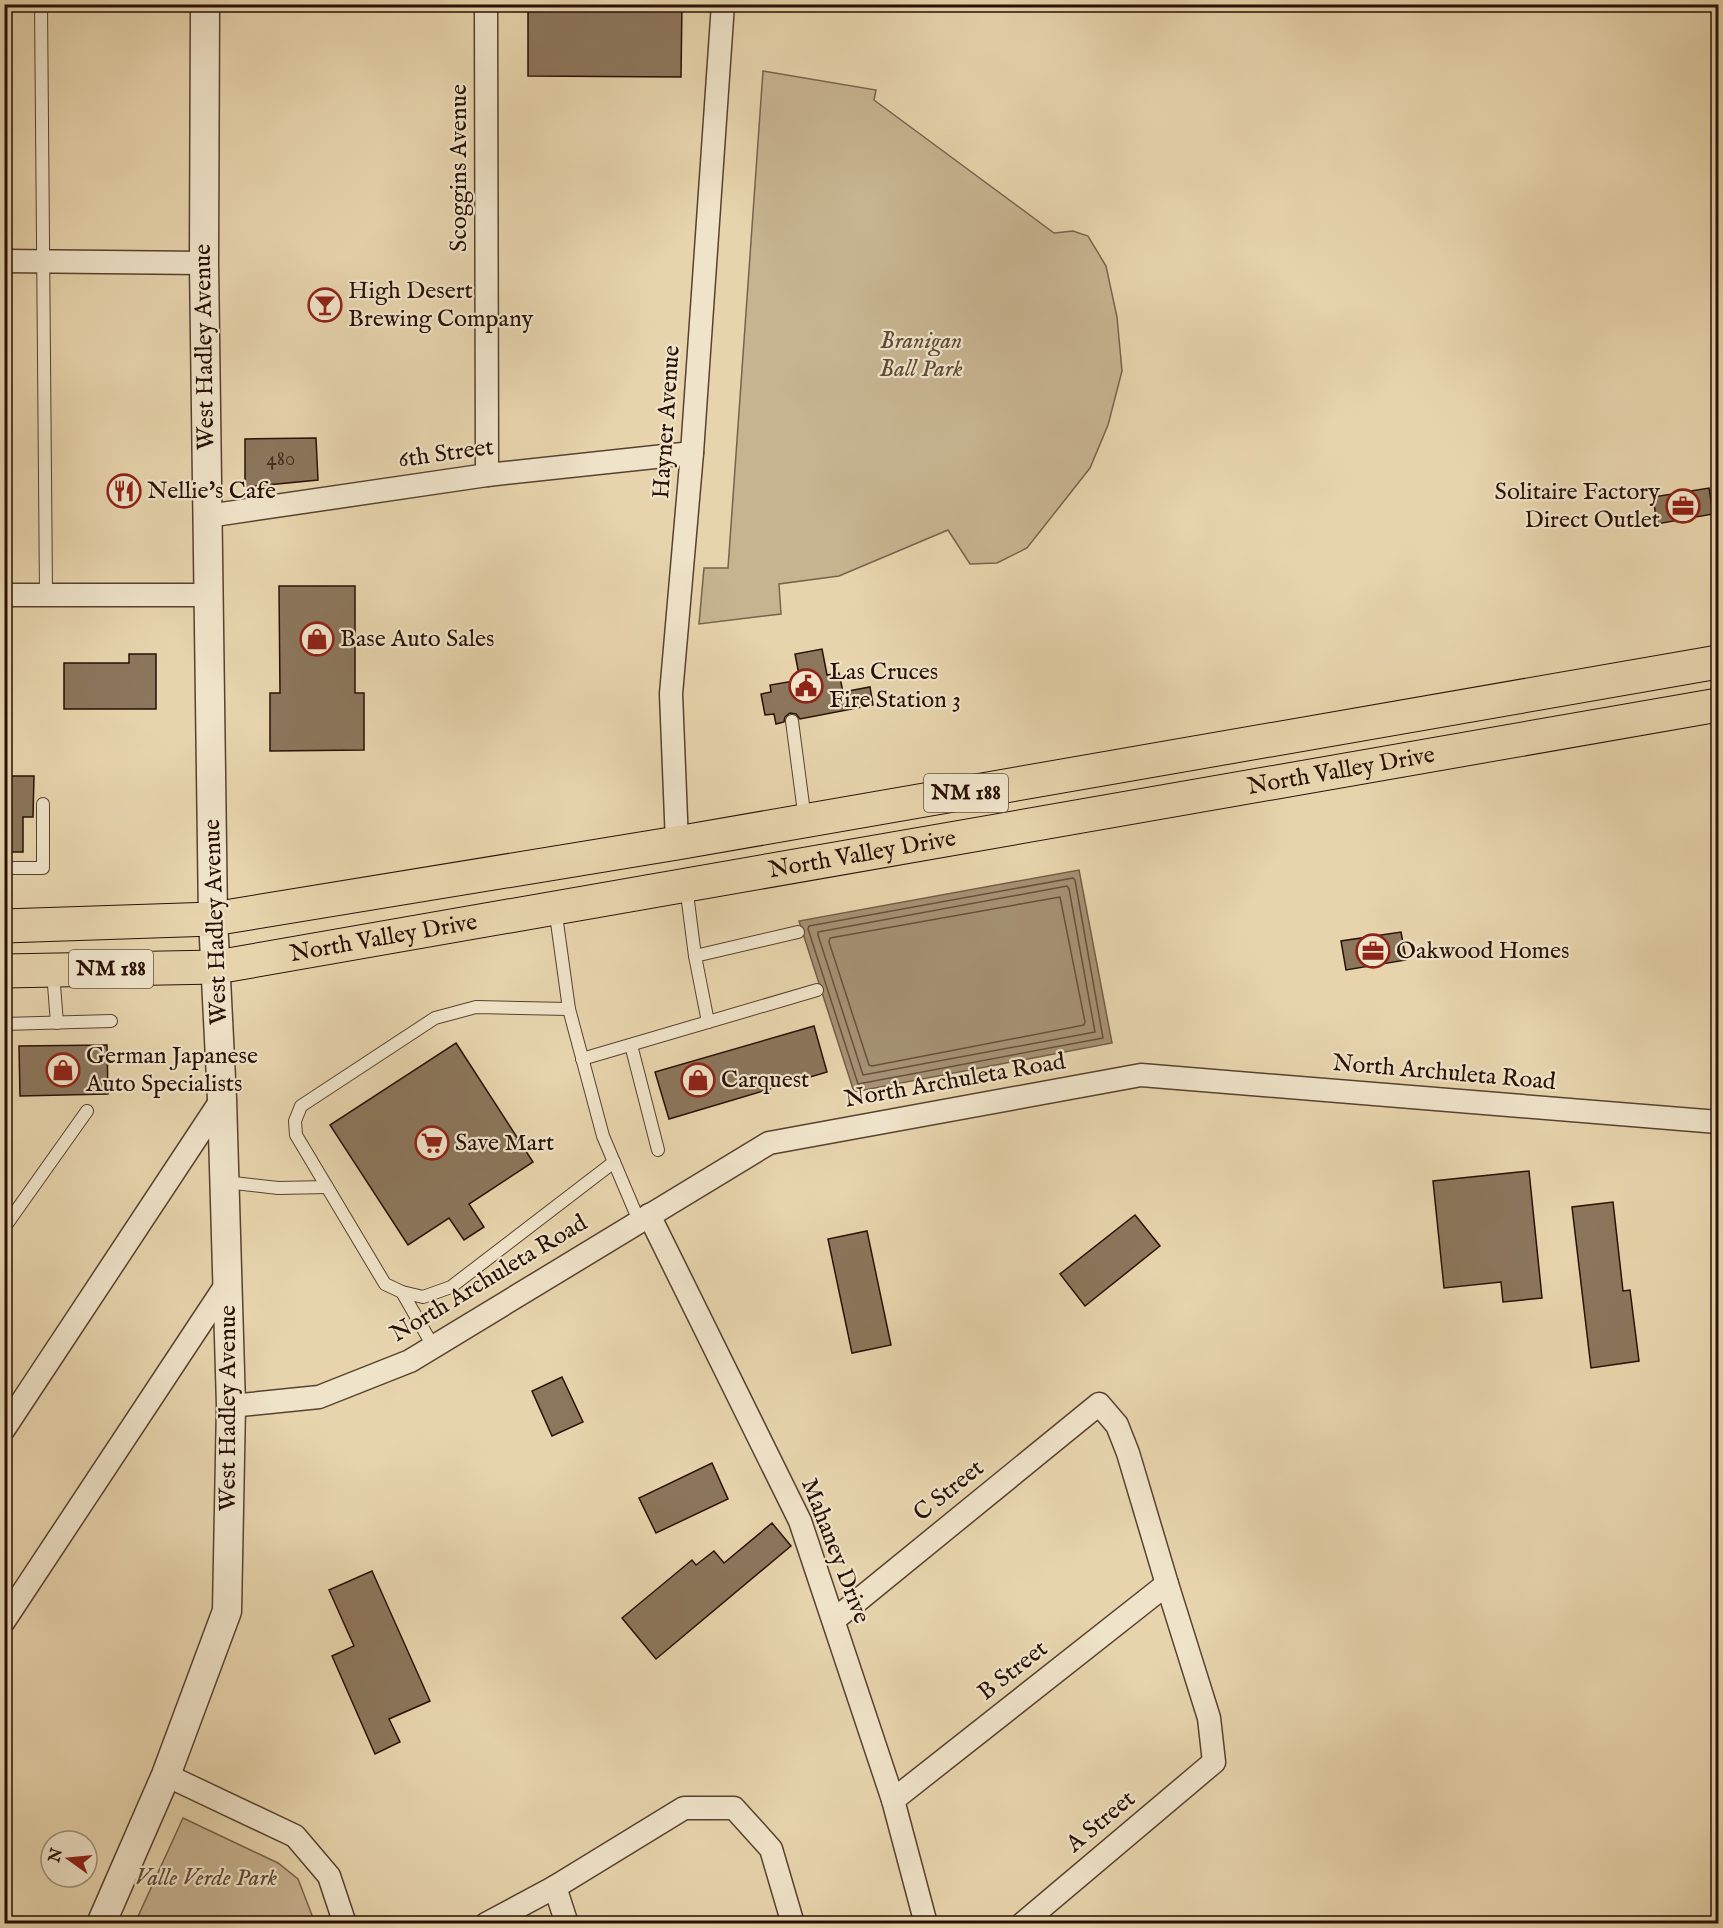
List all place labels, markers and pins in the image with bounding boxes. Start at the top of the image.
place label: High Desert Brewing Company [348,276,534,335]
bar icon: High Desert Brewing Company [307,287,343,323]
restaurant icon: Nellie's Cafe [106,473,142,509]
place label: Nellie's Cafe [147,476,276,507]
place label: Solitaire Factory Direct Outlet [1495,477,1660,536]
office icon: Solitaire Factory Direct Outlet [1665,488,1701,524]
shop icon: Base Auto Sales [299,621,335,657]
place label: Base Auto Sales [340,624,495,655]
place label: Las Cruces Fire Station 3 [829,657,961,716]
public building icon: Las Cruces Fire Station 3 [788,668,824,704]
office icon: Oakwood Homes [1355,933,1391,969]
place label: Oakwood Homes [1396,936,1570,967]
place label: German Japanese Auto Specialists [85,1041,258,1100]
shop icon: German Japanese Auto Specialists [45,1052,81,1088]
shop icon: Carquest [680,1062,716,1098]
place label: Carquest [721,1065,809,1096]
supermarket icon: Save Mart [414,1125,450,1161]
place label: Save Mart [455,1128,554,1159]

